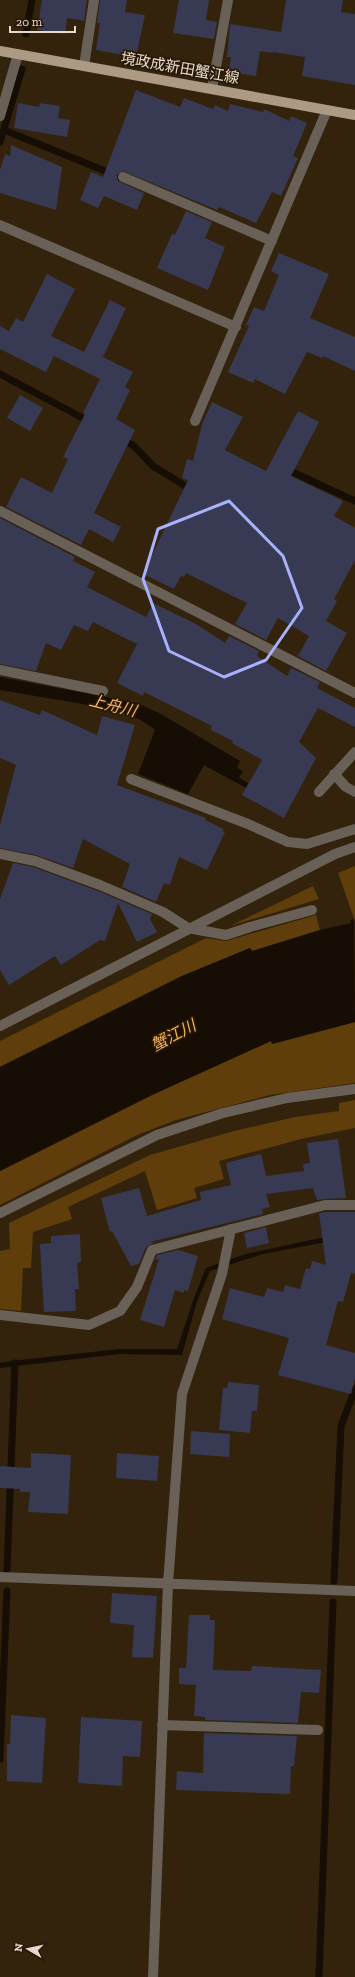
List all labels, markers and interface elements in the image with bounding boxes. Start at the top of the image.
scale bar [10,8,75,34]
text: 20 m [16,15,43,29]
street label: 境政成新田蟹江線 [119,49,241,87]
water label: 上舟川 [87,690,140,721]
water label: 蟹江川 [148,1015,201,1055]
north arrow [8,1929,48,1969]
text: N [12,1942,26,1953]

